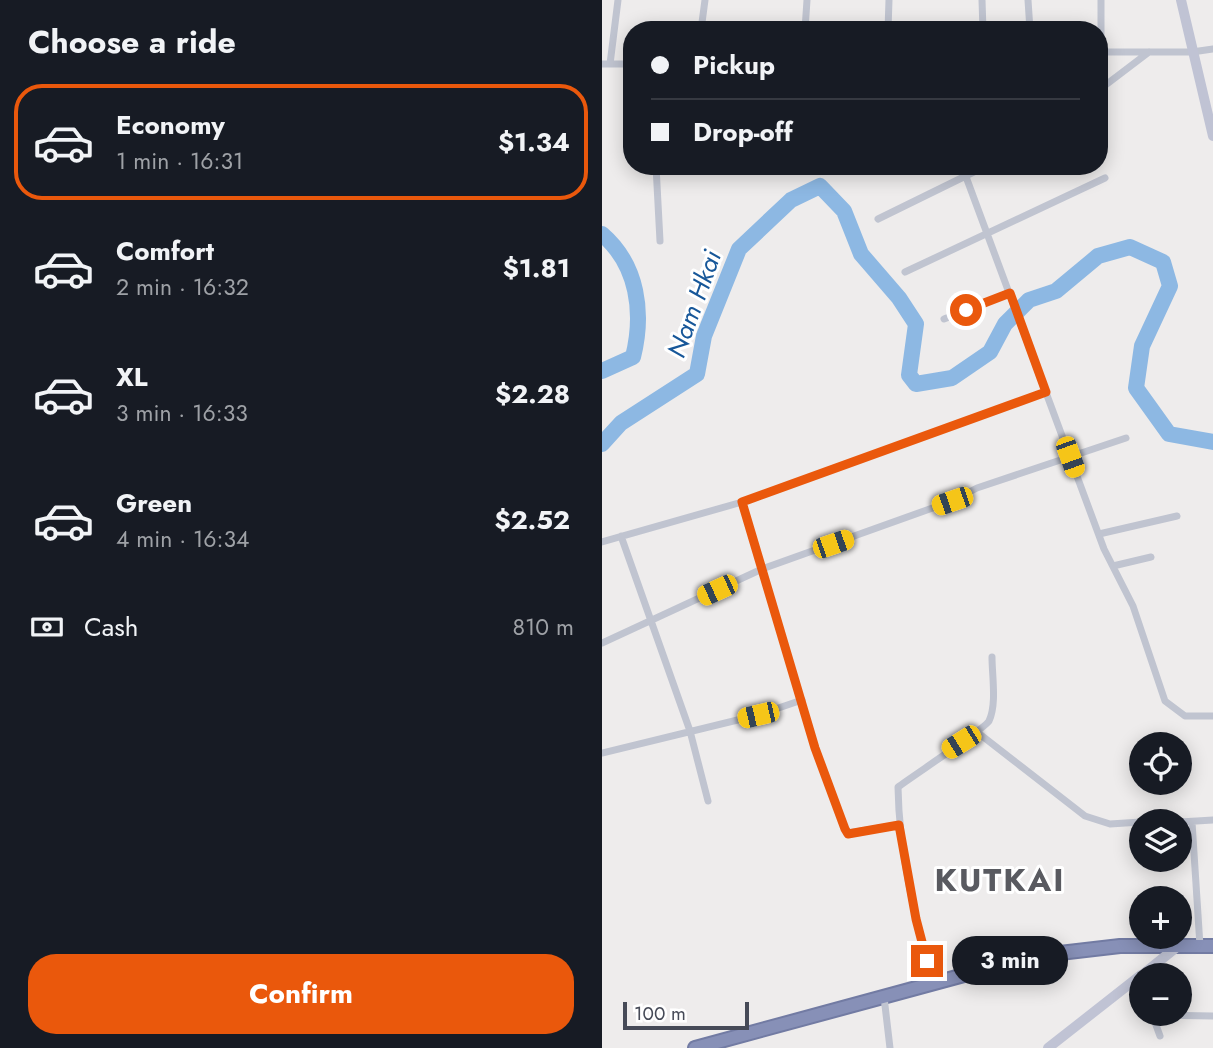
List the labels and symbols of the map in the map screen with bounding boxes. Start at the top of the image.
water label: Nam Hkai [657,245,731,363]
route start [950,294,982,326]
car [1053,434,1088,480]
car [929,484,976,518]
car [810,527,857,561]
car [694,572,741,608]
car [736,700,781,730]
car [938,722,985,762]
district label: KUTKAI [935,857,1065,903]
callout: 3 min [952,936,1067,986]
route end [911,945,943,977]
scale bar [623,999,749,1031]

